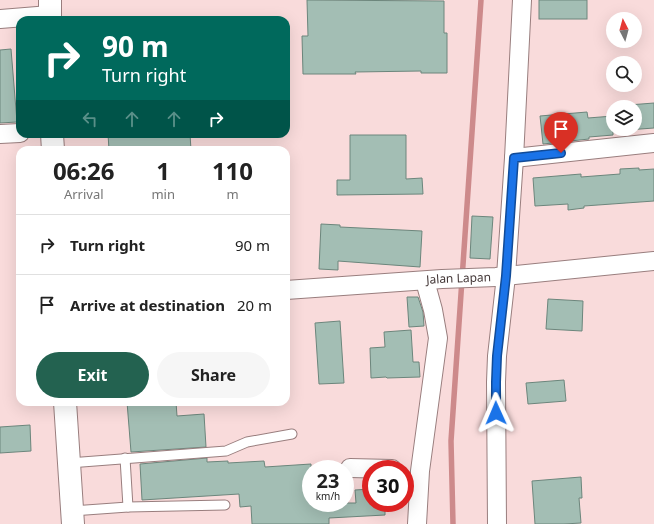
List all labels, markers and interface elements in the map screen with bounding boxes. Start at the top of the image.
north arrow [606,12,642,48]
map controls [606,12,642,136]
text: 90 m [102,27,169,65]
icon: right [36,32,88,84]
button: search [606,56,642,92]
text: Turn right [102,63,186,87]
button: layers [606,100,642,136]
icon: left [79,108,101,130]
icon: ahead [121,108,143,130]
icon: ahead [163,108,185,130]
icon: right [205,108,227,130]
pin [544,112,578,153]
icon: arrive [550,118,572,140]
text: 06:26 [53,154,115,187]
text: 1 [156,154,170,187]
text: 110 [212,154,253,187]
text: Arrival [64,185,104,203]
text: min [151,185,175,203]
text: m [226,185,239,203]
icon: right [36,234,58,256]
text: Turn right [70,235,145,255]
text: 90 m [235,235,270,255]
street label: Jalan Lapan [425,268,491,288]
icon: arrive [36,294,58,316]
text: Arrive at destination [70,295,225,315]
text: 20 m [237,295,272,315]
button: Exit [36,352,149,398]
button: Share [157,352,270,398]
position arrow [475,392,517,434]
speed limit sign: 30 [362,460,414,512]
text: 23 [317,467,339,494]
text: km/h [316,489,340,503]

